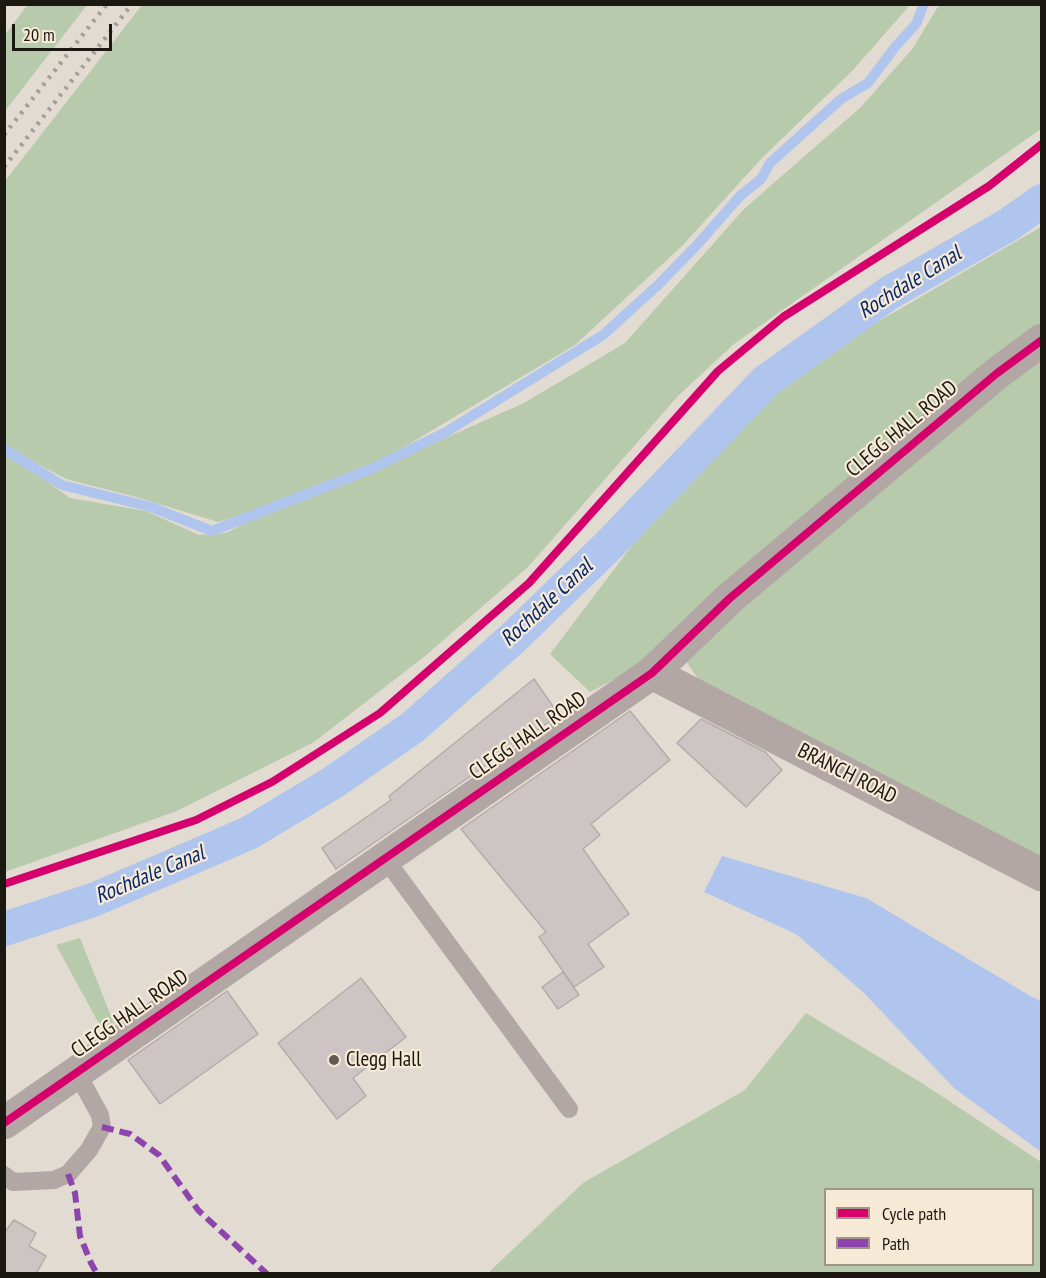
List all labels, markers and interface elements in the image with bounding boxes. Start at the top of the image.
scale bar [15,12,116,50]
text: 20 m [23,23,55,46]
water label: Rochdale Canal [854,241,966,325]
street label: CLEGG HALL ROAD [841,375,963,483]
water label: Rochdale Canal [496,554,598,652]
street label: CLEGG HALL ROAD [465,686,591,786]
street label: BRANCH ROAD [793,738,901,810]
water label: Rochdale Canal [91,840,209,910]
street label: CLEGG HALL ROAD [67,964,193,1064]
place label: Clegg Hall [346,1047,421,1073]
marker: Clegg Hall [327,1053,341,1067]
legend [824,1188,1034,1266]
text: Cycle path [882,1202,946,1225]
text: Path [882,1232,910,1255]

